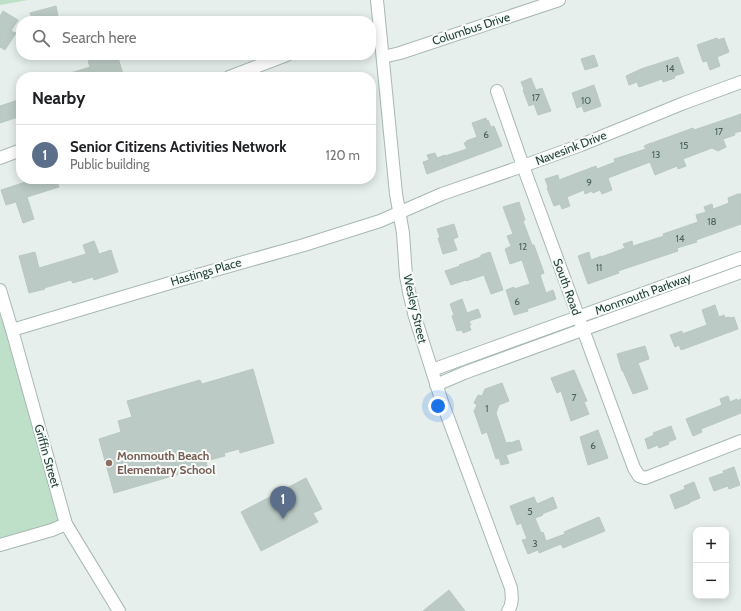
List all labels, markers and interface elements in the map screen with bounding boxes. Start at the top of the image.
street label: Columbus Drive [430,9,512,48]
search box [16,16,376,60]
icon: search [30,27,52,49]
text: Search here [62,29,137,47]
house number: 14 [665,62,675,75]
text: Nearby [32,88,85,108]
house number: 17 [532,91,540,104]
house number: 10 [581,94,591,107]
house number: 17 [715,125,723,138]
street label: Navesink Drive [533,127,609,168]
house number: 6 [483,128,489,141]
text: Senior Citizens Activities Network [70,138,287,156]
house number: 15 [680,139,688,152]
text: 1 [43,147,47,163]
text: 120 m [326,147,360,163]
house number: 13 [652,148,660,161]
text: Public building [70,156,150,172]
house number: 9 [586,176,592,189]
house number: 18 [707,215,717,228]
house number: 14 [675,232,685,245]
house number: 12 [519,240,527,253]
street label: Hastings Place [169,254,243,289]
street label: South Road [550,256,585,317]
house number: 11 [596,261,602,274]
street label: Monmouth Parkway [593,269,693,318]
street label: Wesley Street [400,273,431,345]
house number: 6 [514,295,520,308]
house number: 7 [571,391,577,404]
your location [428,396,448,416]
house number: 1 [485,402,489,415]
street label: Griffin Street [31,423,64,489]
house number: 6 [590,439,596,452]
place label: Monmouth Beach Elementary School [117,448,215,477]
marker: Monmouth Beach Elementary School [104,458,114,468]
pin: 1 [270,486,296,519]
house number: 5 [527,505,533,518]
map controls [693,527,729,599]
button: + [693,527,729,563]
house number: 3 [532,537,538,550]
button: − [693,563,729,599]

